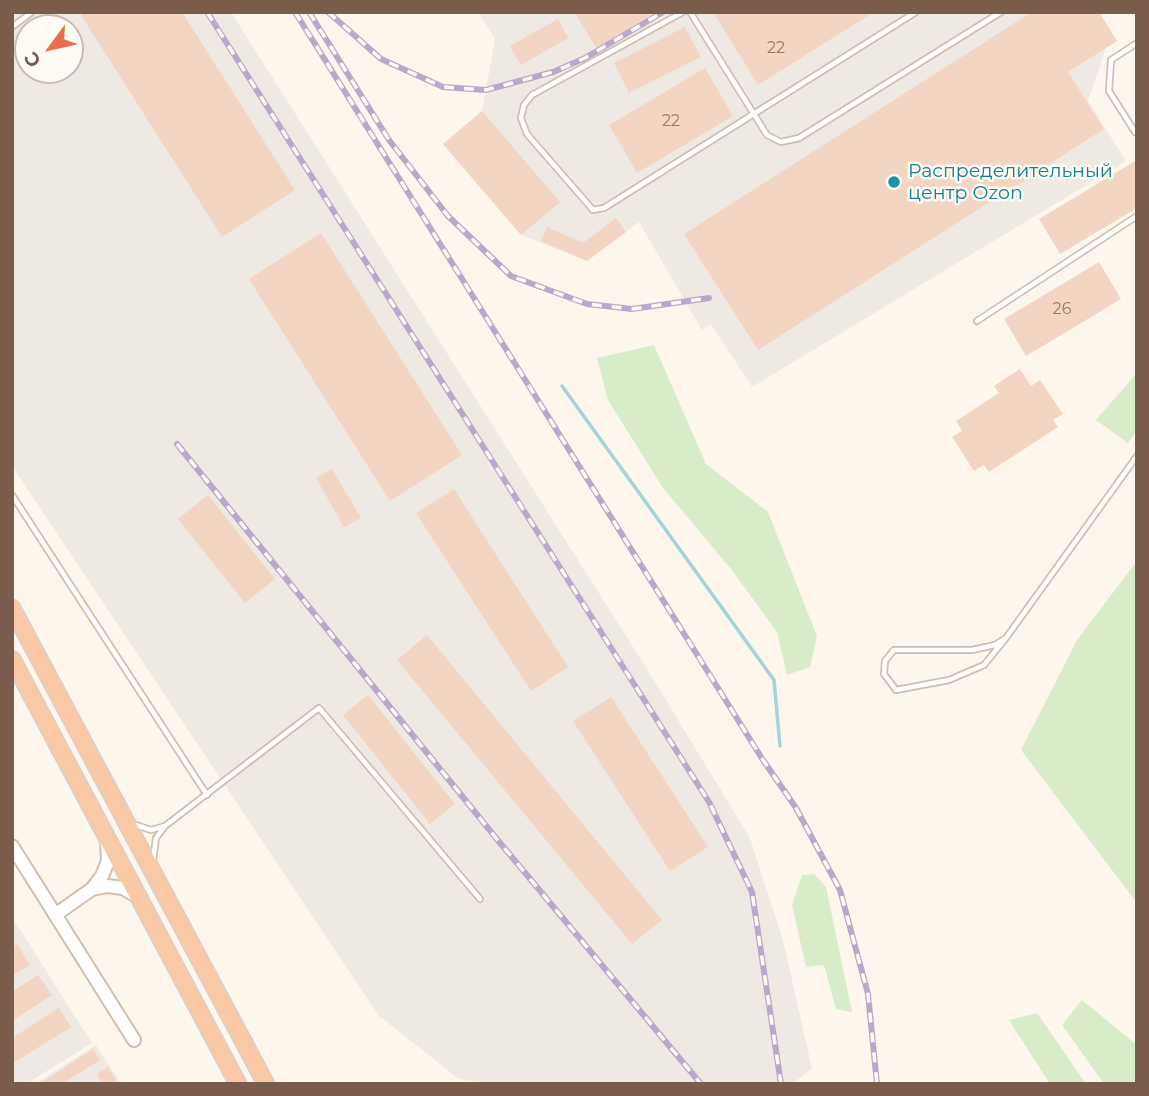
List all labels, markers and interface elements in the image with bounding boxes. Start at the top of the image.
north arrow [14,14,84,84]
house number: 22 [767,38,785,58]
text: С [19,48,46,72]
house number: 22 [662,111,680,131]
place label: Распределительный центр Ozon [908,160,1113,204]
marker: Распределительный центр Ozon [886,174,902,190]
house number: 26 [1053,299,1071,319]

